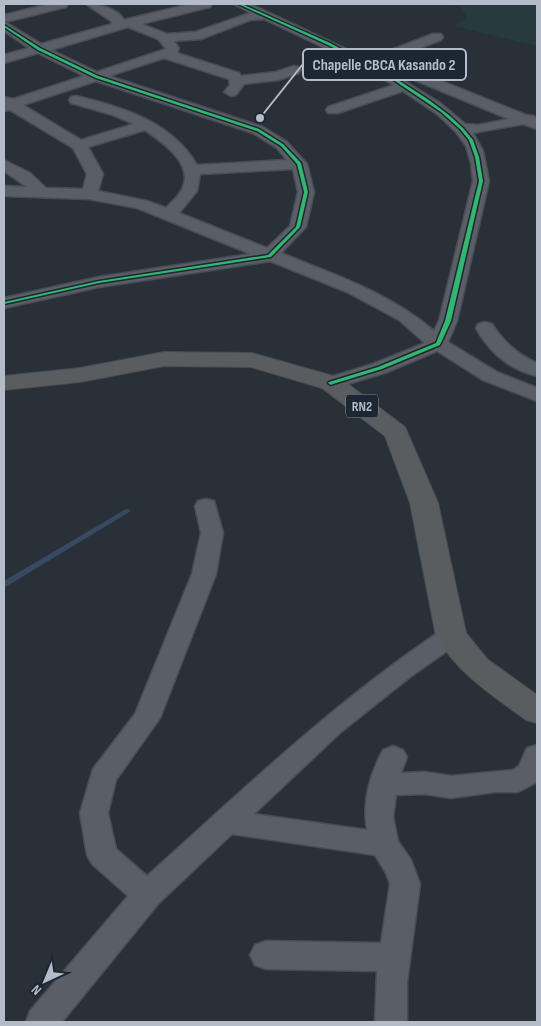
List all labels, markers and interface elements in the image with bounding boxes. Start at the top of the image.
callout: Chapelle CBCA Kasando 2 [303,49,466,80]
text: Chapelle CBCA Kasando 2 [312,56,456,75]
road number: RN2 [346,394,378,418]
north arrow [20,956,70,1006]
text: N [28,981,45,999]

